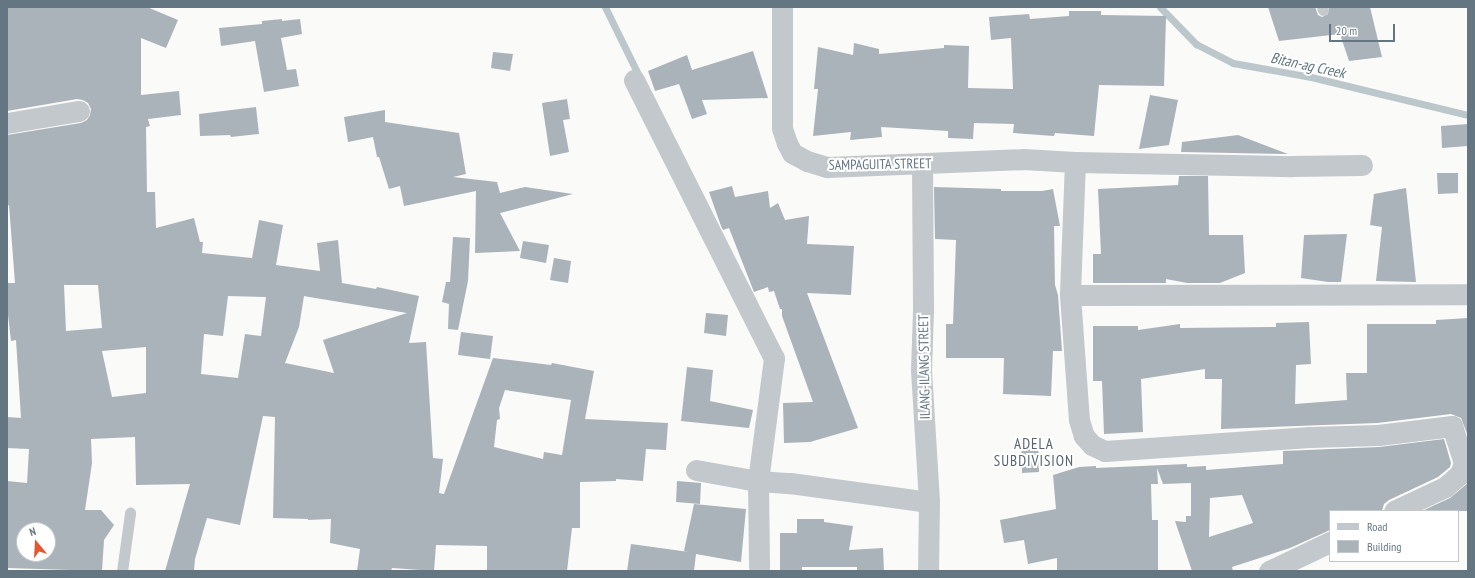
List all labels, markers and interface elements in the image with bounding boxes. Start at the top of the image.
scale bar [1331,16,1397,42]
text: 20 m [1336,23,1357,38]
water label: Bitan-ag Creek [1269,48,1347,82]
street label: SAMPAGUITA STREET [828,155,932,173]
street label: ILANG-ILANG STREET [915,315,933,419]
district label: ADELA SUBDIVISION [994,434,1074,469]
legend [1329,510,1459,562]
text: Road [1367,519,1387,534]
north arrow [16,522,56,562]
text: N [28,524,38,539]
text: Building [1367,539,1402,554]

